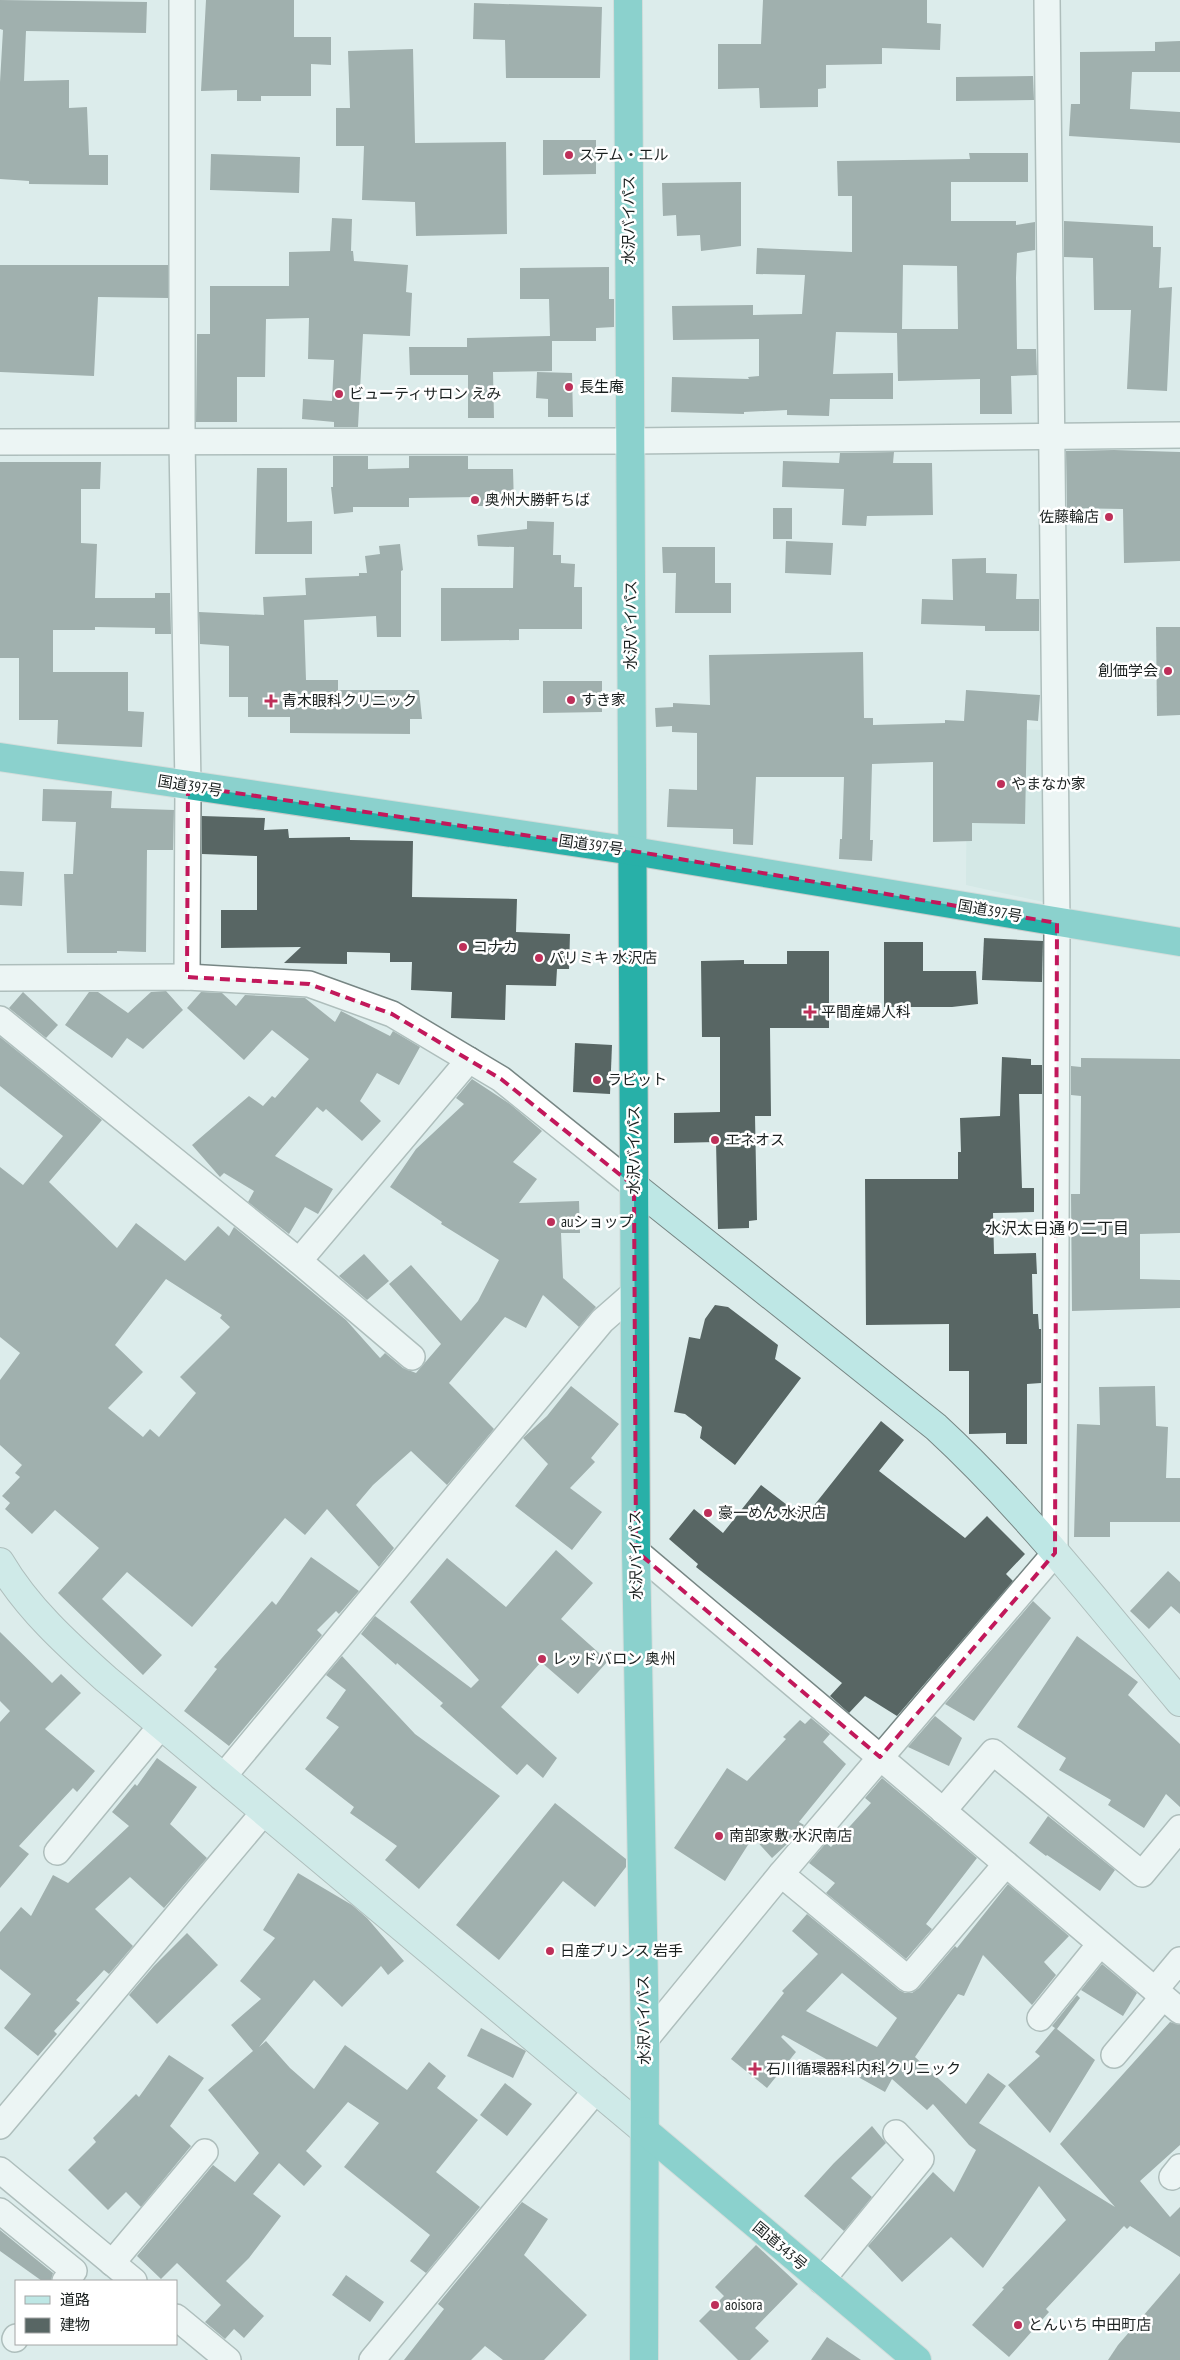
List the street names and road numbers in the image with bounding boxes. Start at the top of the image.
street label: 水沢バイパス [619,175,638,265]
street label: 水沢バイパス [621,580,640,670]
street label: 国道397号 [156,771,224,800]
street label: 国道397号 [557,831,625,858]
street label: 国道397号 [956,895,1024,926]
street label: 水沢バイパス [624,1105,643,1195]
street label: 水沢バイパス [625,1510,646,1600]
street label: 水沢バイパス [633,1975,654,2065]
street label: 国道343号 [749,2217,811,2274]

